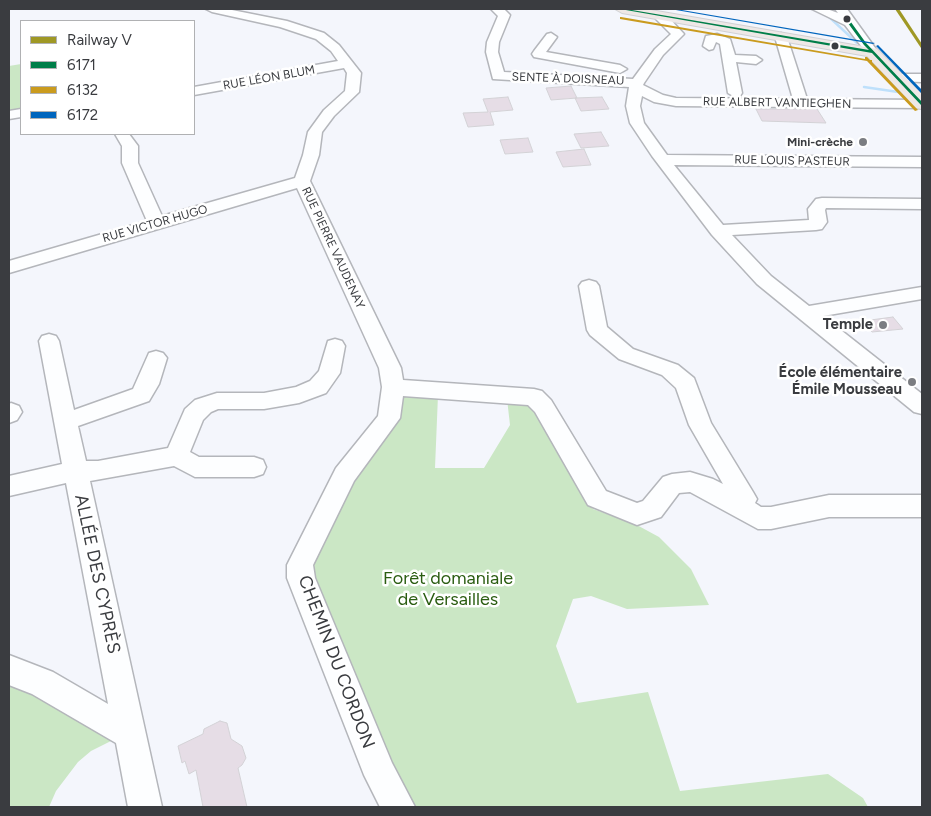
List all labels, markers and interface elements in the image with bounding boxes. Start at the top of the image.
unlabelled marker [842,14,852,24]
legend [20,20,195,135]
text: Railway V [67,31,132,49]
unlabelled marker [830,41,840,51]
text: 6171 [67,56,96,74]
street label: RUE LÉON BLUM [222,63,316,93]
street label: SENTE À DOISNEAU [511,70,625,88]
text: 6132 [67,81,98,99]
street label: RUE ALBERT VANTIEGHEN [703,95,851,111]
text: 6172 [67,106,98,124]
place label: Mini-crèche [787,135,853,149]
marker: Mini-crèche [857,136,869,148]
street label: RUE LOUIS PASTEUR [734,153,850,169]
street label: RUE PIERRE VAUDENAY [298,185,368,311]
street label: RUE VICTOR HUGO [101,202,209,246]
place label: Temple [823,316,873,334]
marker: Temple [877,319,889,331]
place label: École élémentaire Émile Mousseau [779,364,902,399]
marker: École élémentaire Émile Mousseau [906,376,918,388]
street label: ALLÉE DES CYPRÈS [70,492,124,656]
park label: Forêt domaniale de Versailles [383,568,513,610]
street label: CHEMIN DU CORDON [293,572,379,752]

